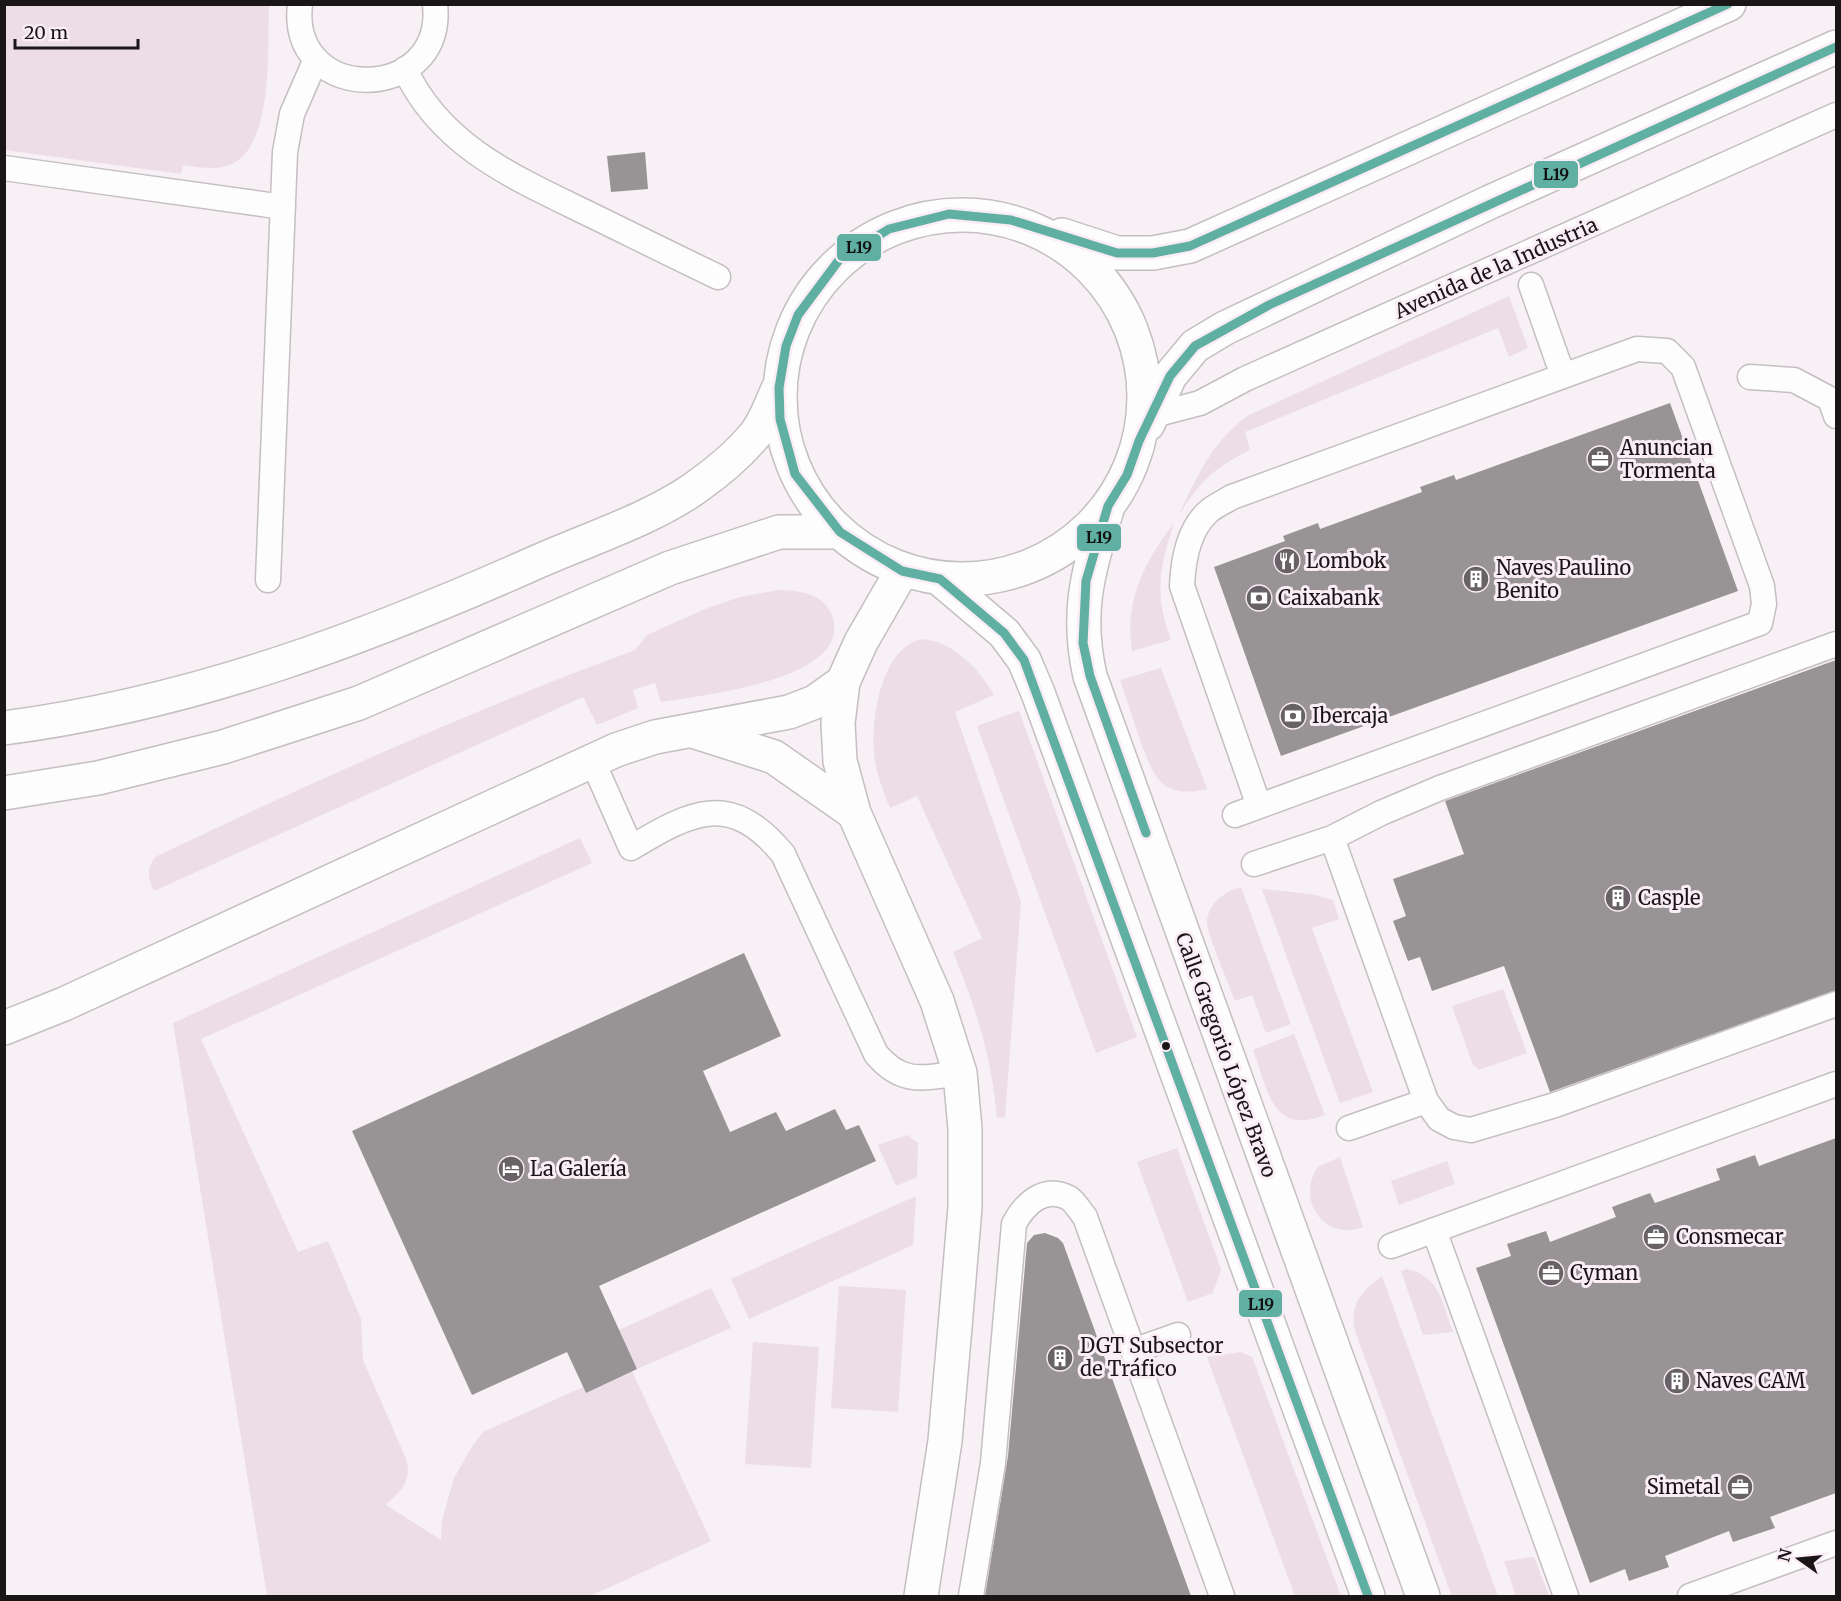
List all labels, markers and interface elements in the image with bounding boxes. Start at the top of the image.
scale bar [15,12,138,50]
text: 20 m [24,21,68,44]
line badge: L19 [1533,160,1579,189]
text: L19 [1543,164,1569,184]
street label: Avenida de la Industria [1389,211,1601,324]
line badge: L19 [836,233,882,262]
text: L19 [846,237,872,257]
place label: Anuncian Tormenta [1619,435,1716,483]
office icon: Anuncian Tormenta [1585,444,1615,474]
line badge: L19 [1076,523,1122,552]
text: L19 [1086,527,1112,547]
restaurant icon: Lombok [1272,546,1302,576]
place label: Lombok [1306,548,1387,573]
place label: Naves Paulino Benito [1496,555,1631,603]
building icon: Naves Paulino Benito [1461,564,1491,594]
bank icon: Caixabank [1244,583,1274,613]
place label: Caixabank [1278,585,1380,610]
bank icon: Ibercaja [1278,701,1308,731]
place label: Ibercaja [1312,703,1388,728]
building icon: Casple [1603,883,1633,913]
place label: Casple [1638,885,1700,910]
street label: Calle Gregorio López Bravo [1170,929,1283,1181]
unlabelled marker [1160,1040,1172,1052]
hotel icon: La Galería [496,1154,526,1184]
place label: La Galería [530,1156,627,1181]
office icon: Consmecar [1641,1222,1671,1252]
place label: Consmecar [1676,1224,1784,1249]
office icon: Cyman [1536,1258,1566,1288]
place label: Cyman [1570,1260,1638,1285]
line badge: L19 [1238,1289,1283,1318]
text: L19 [1248,1294,1274,1314]
place label: DGT Subsector de Tráfico [1080,1333,1224,1381]
building icon: DGT Subsector de Tráfico [1045,1343,1075,1373]
building icon: Naves CAM [1662,1366,1692,1396]
place label: Naves CAM [1696,1368,1806,1393]
office icon: Simetal [1725,1472,1755,1502]
place label: Simetal [1647,1474,1720,1499]
north arrow [1769,1529,1829,1589]
text: N [1773,1546,1796,1564]

